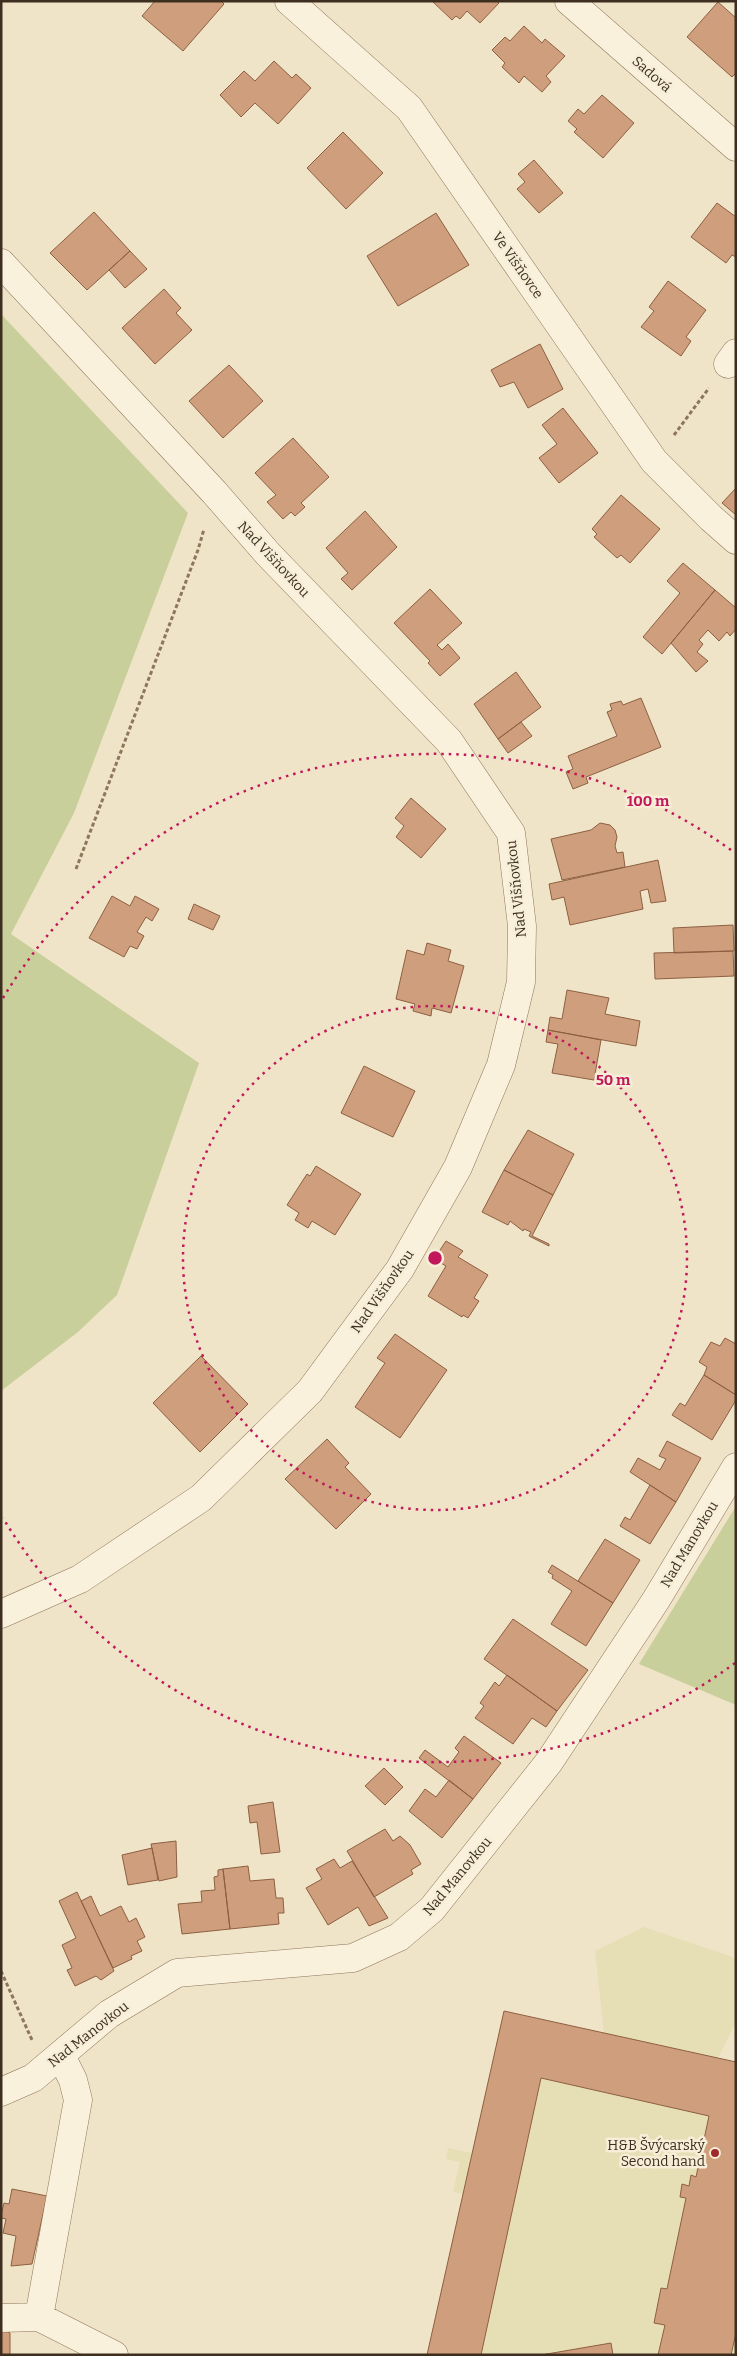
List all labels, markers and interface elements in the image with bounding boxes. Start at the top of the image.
street label: Sadová [629,53,675,96]
street label: Ve Višňovce [488,229,547,302]
street label: Nad Višňovkou [234,518,313,601]
text: 100 m [627,792,670,810]
street label: Nad Višňovkou [503,839,530,938]
text: 50 m [596,1071,631,1089]
street label: Nad Višňovkou [347,1246,418,1336]
centre of rings [426,1249,444,1267]
street label: Nad Manovkou [657,1498,722,1590]
street label: Nad Manovkou [420,1833,495,1919]
street label: Nad Manovkou [45,1997,132,2071]
place label: H&B Švýcarský Second hand [607,2136,706,2170]
marker: H&B Švýcarský Second hand [709,2147,721,2159]

